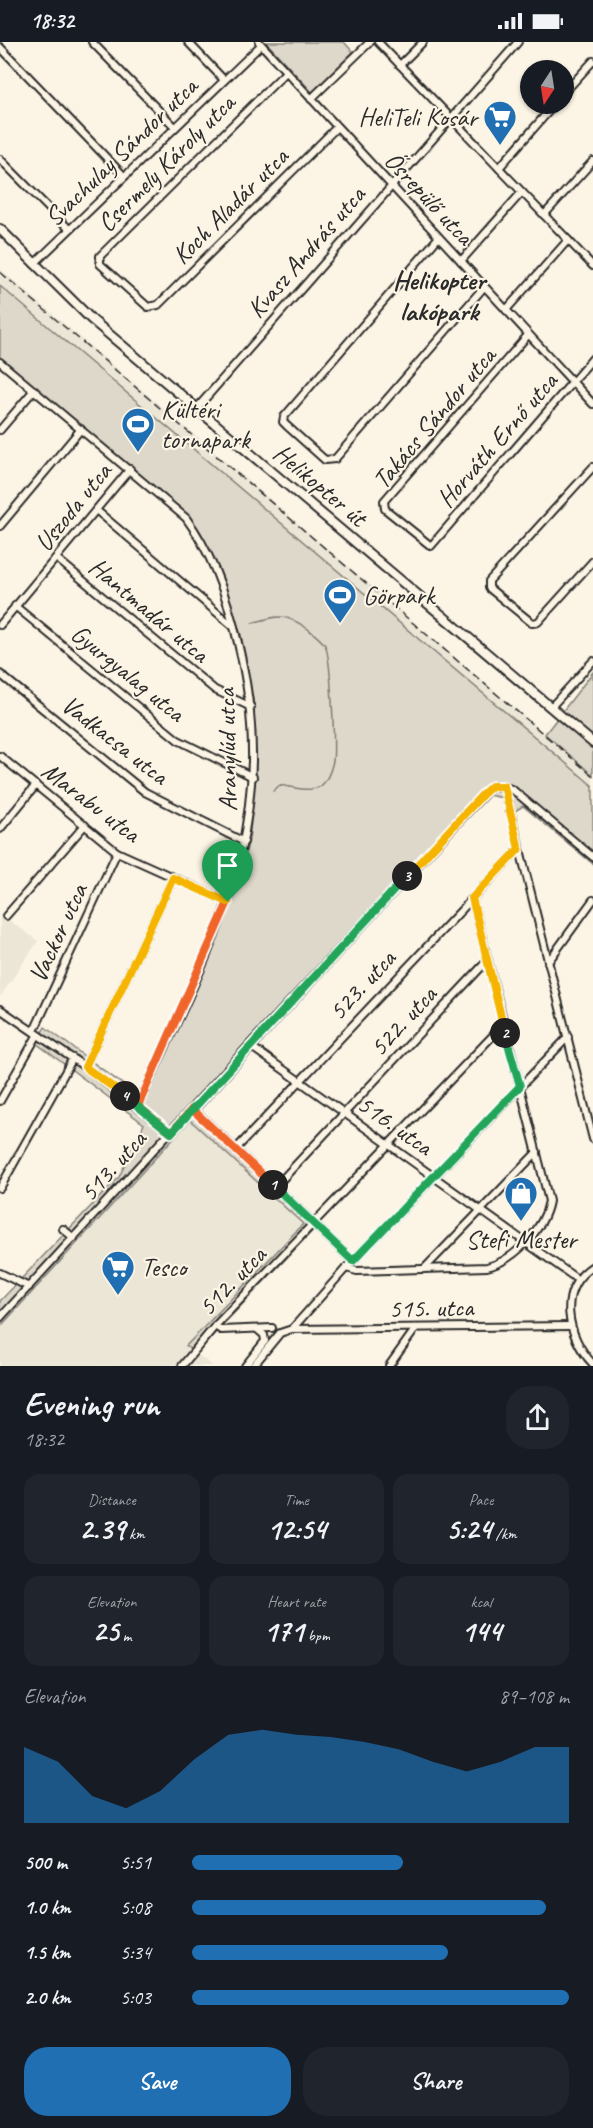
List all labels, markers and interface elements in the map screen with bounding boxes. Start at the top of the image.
text: 18:32 [30,7,74,35]
north arrow [520,60,574,114]
map controls [520,60,574,114]
street label: Svachulay Sándor utca [37,69,206,234]
street label: Csermely Károly utca [90,85,244,239]
supermarket icon: HeliTeli Kosár [482,99,518,146]
place label: HeliTeli Kosár [358,101,480,134]
street label: Koch Aladár utca [165,140,296,271]
street label: Ősrepülő utca [377,144,482,253]
street label: Kvasz András utca [240,178,373,325]
district label: Helikopter lakópark [393,263,489,328]
street label: Takács Sándor utca [365,339,504,496]
street label: Horváth Ernő utca [429,365,566,514]
place label: Kültéri tornapark [161,393,252,456]
sports icon: Kültéri tornapark [120,406,156,453]
street label: Helikopter út [266,436,375,535]
street label: Uszoda utca [27,455,120,558]
street label: Hantmadár utca [82,550,217,671]
sports icon: Görpark [322,577,358,624]
place label: Görpark [363,579,437,612]
street label: Gyurgyalag utca [64,617,193,730]
street label: Aranylúd utca [209,687,245,812]
street label: Vadkacsa utca [55,688,176,793]
street label: Marabu utca [35,754,148,851]
pin [202,840,253,902]
icon: arrive [211,849,244,882]
pin: 3 [392,861,422,891]
text: 3 [403,866,411,886]
street label: Vackor utca [21,877,96,988]
street label: 523. utca [321,942,404,1027]
street label: 522. utca [362,978,445,1063]
pin: 2 [490,1018,520,1048]
text: 2 [501,1023,509,1043]
pin: 4 [110,1081,140,1111]
text: 4 [121,1086,129,1106]
street label: 516. utca [351,1087,440,1164]
street label: 513. utca [73,1122,155,1208]
pin: 1 [258,1170,288,1200]
text: 1 [269,1175,277,1195]
shop icon: Stefi Mester [503,1175,539,1222]
place label: Stefi Mester [466,1223,579,1256]
street label: 512. utca [191,1238,274,1323]
supermarket icon: Tesco [100,1249,136,1296]
place label: Tesco [141,1251,189,1284]
street label: 515. utca [389,1291,475,1325]
text: Evening run [24,1383,159,1425]
button: share [506,1386,569,1449]
text: 18:32 [24,1427,64,1452]
text: Distance [88,1490,136,1510]
text: Time [284,1490,309,1510]
text: Pace [469,1490,493,1510]
text: 2.39 [79,1510,125,1548]
text: 12:54 [267,1510,326,1548]
text: 5:24 [446,1510,492,1548]
text: km [125,1524,145,1544]
text: /km [492,1524,517,1544]
text: Elevation [87,1592,136,1612]
text: Heart rate [267,1592,326,1612]
text: kcal [471,1592,492,1612]
text: 25 [92,1612,119,1650]
text: 171 [263,1612,304,1650]
text: 144 [461,1612,501,1650]
text: m [119,1626,132,1646]
text: bpm [304,1626,330,1646]
text: Elevation [24,1684,86,1709]
text: 89–108 m [499,1684,569,1709]
text: 500 m [24,1850,67,1875]
text: 5:51 [120,1850,151,1875]
text: 1.0 km [24,1895,71,1920]
text: 5:08 [120,1895,151,1920]
text: 1.5 km [24,1940,70,1965]
text: 5:34 [120,1940,151,1965]
text: 2.0 km [24,1985,71,2010]
text: 5:03 [120,1985,151,2010]
button: Save [24,2047,291,2116]
button: Share [303,2047,569,2116]

